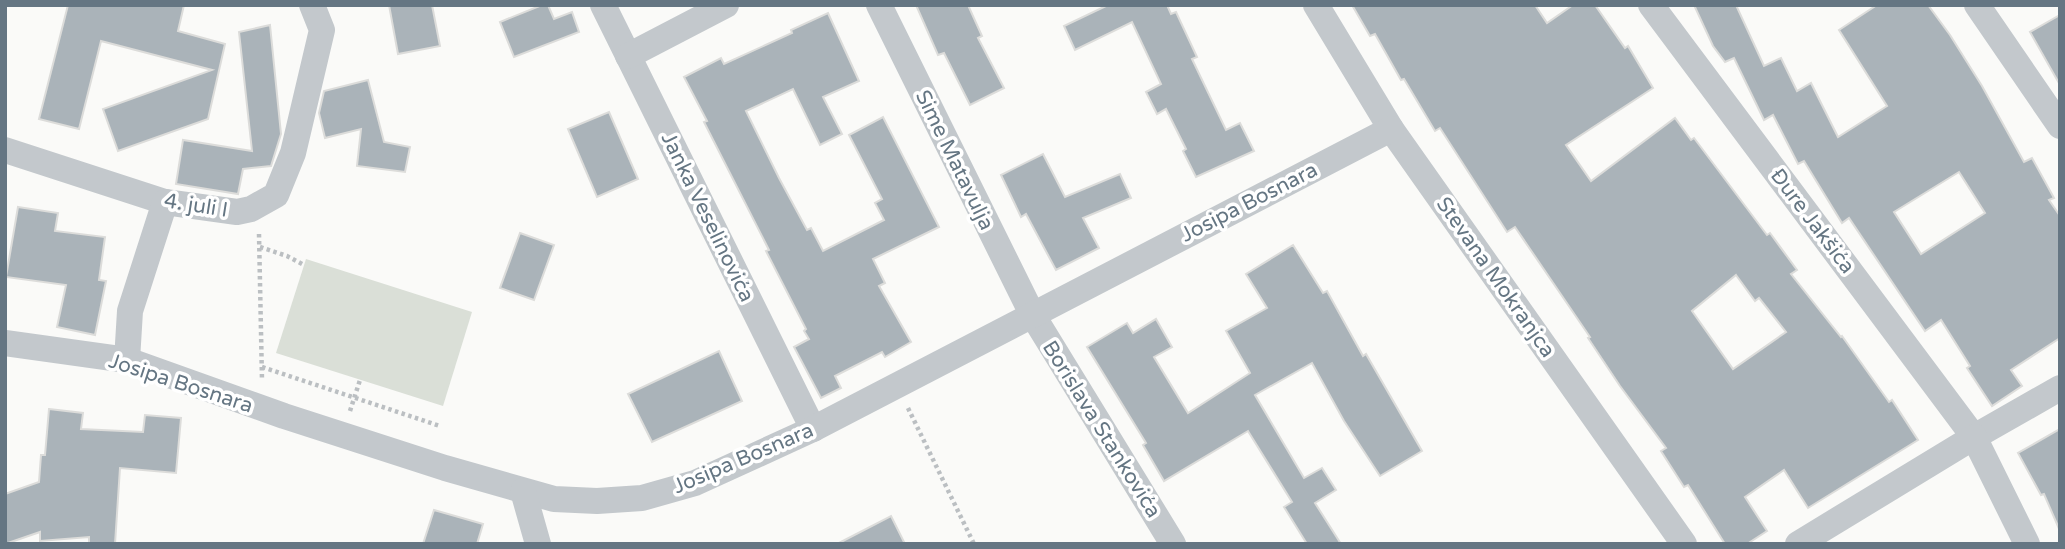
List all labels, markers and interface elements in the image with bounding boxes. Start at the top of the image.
street label: Sime Matavulja [910,86,999,234]
street label: Janka Veselinovića [656,128,759,306]
street label: Josipa Bosnara [1177,157,1322,248]
street label: Đure Jakšića [1765,164,1860,279]
street label: 4. juli I [162,188,230,223]
street label: Stevana Mokranjca [1431,192,1560,362]
street label: Borislava Stankovića [1037,336,1166,522]
street label: Josipa Bosnara [106,348,256,419]
street label: Josipa Bosnara [669,418,817,499]

